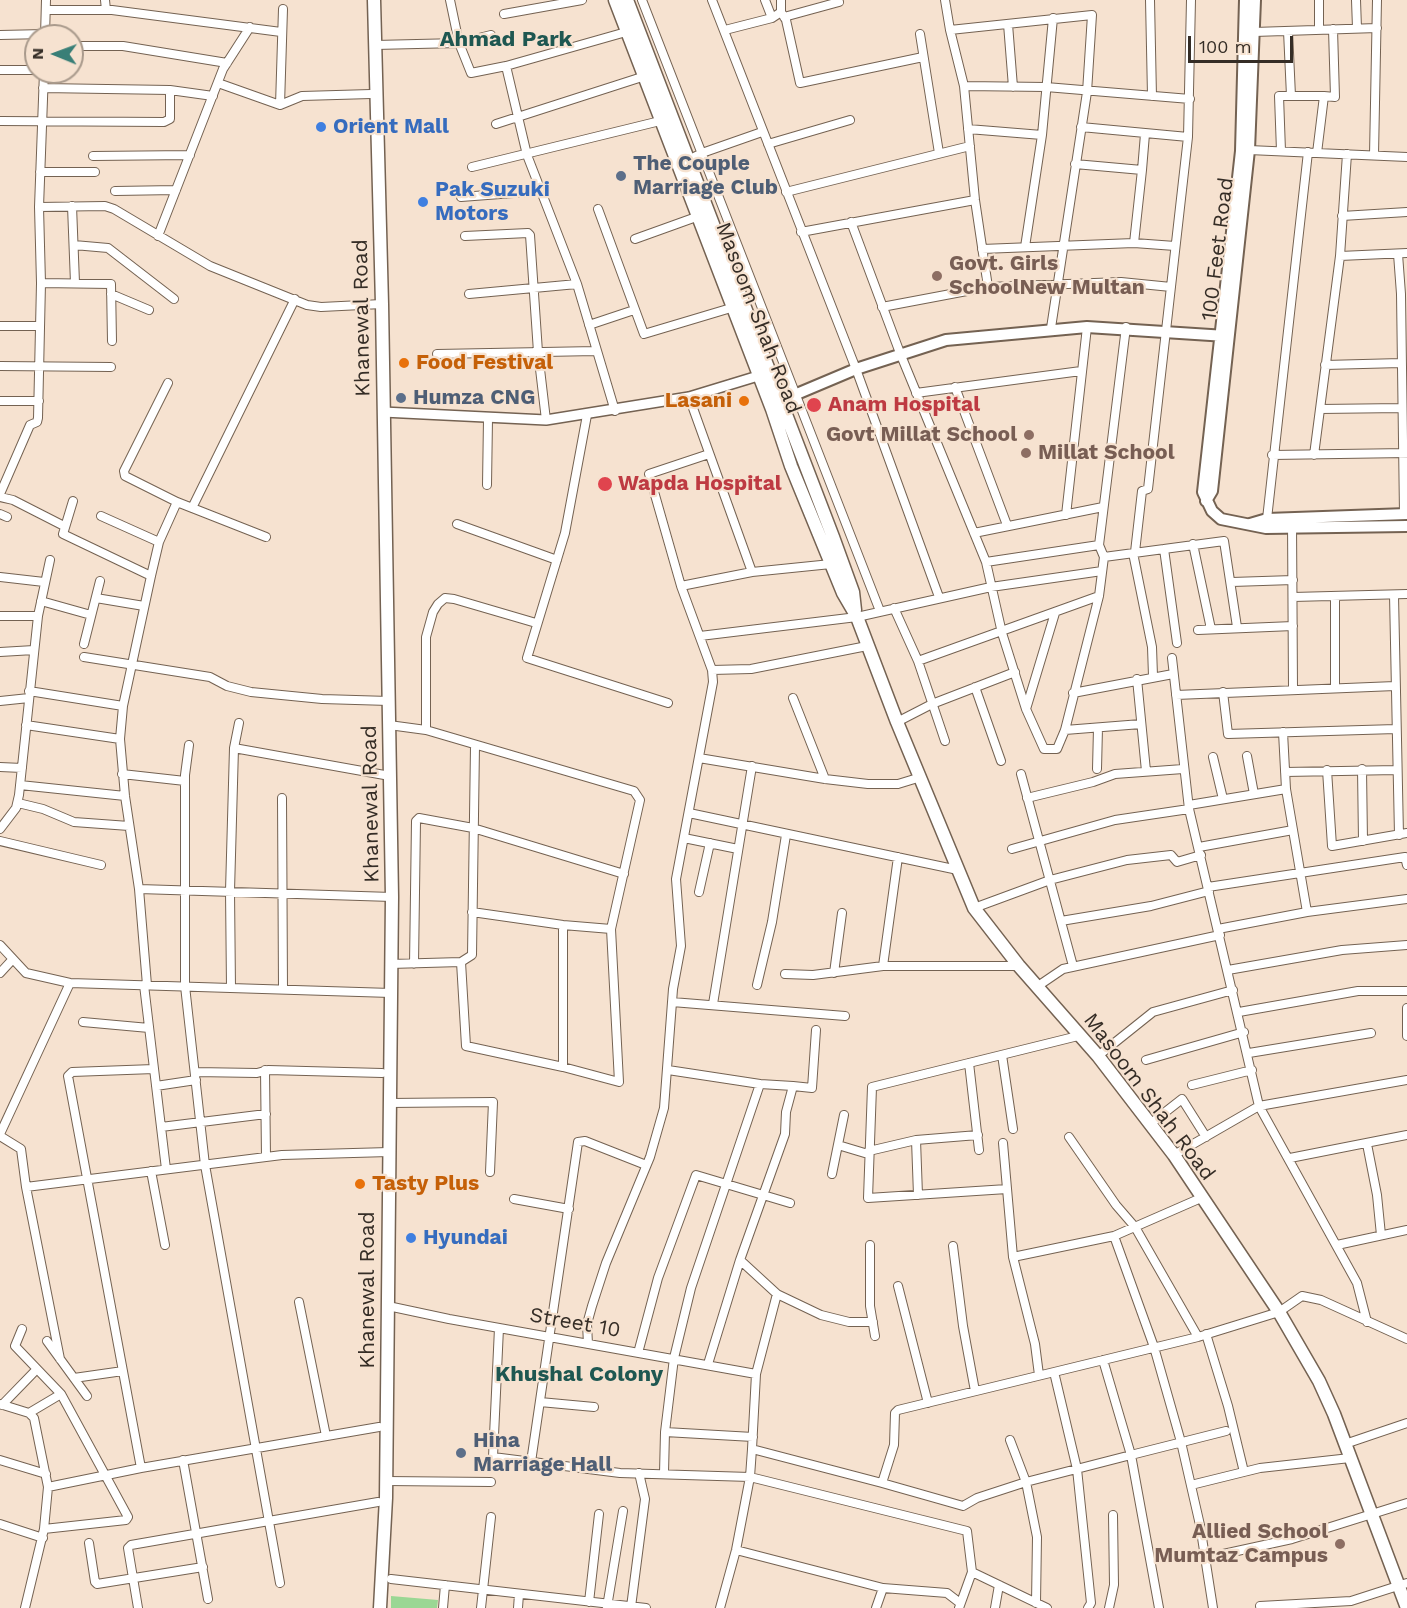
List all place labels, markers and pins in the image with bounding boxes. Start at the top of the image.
place label: Orient Mall [333,114,449,140]
marker: Orient Mall [314,120,328,134]
place label: The Couple Marriage Club [633,151,778,201]
marker: The Couple Marriage Club [614,169,628,183]
place label: Pak Suzuki Motors [435,177,550,227]
marker: Pak Suzuki Motors [416,195,430,209]
place label: Govt. Girls SchoolNew Multan [949,251,1145,301]
marker: Govt. Girls SchoolNew Multan [930,269,944,283]
place label: Food Festival [416,350,553,376]
marker: Food Festival [397,356,411,370]
place label: Humza CNG [413,385,535,411]
place label: Lasani [665,388,732,414]
marker: Humza CNG [394,391,408,405]
place label: Anam Hospital [828,392,980,418]
marker: Lasani [737,394,751,408]
marker: Anam Hospital [805,396,823,414]
place label: Govt Millat School [826,422,1017,448]
marker: Govt Millat School [1022,428,1036,442]
place label: Millat School [1038,440,1175,466]
marker: Millat School [1019,446,1033,460]
place label: Wapda Hospital [618,471,782,497]
marker: Wapda Hospital [596,475,614,493]
place label: Tasty Plus [372,1171,479,1197]
marker: Tasty Plus [353,1177,367,1191]
place label: Hyundai [423,1225,508,1251]
marker: Hyundai [404,1231,418,1245]
place label: Hina Marriage Hall [473,1428,612,1478]
marker: Hina Marriage Hall [454,1446,468,1460]
place label: Allied School Mumtaz Campus [1154,1519,1328,1569]
marker: Allied School Mumtaz Campus [1333,1537,1347,1551]

